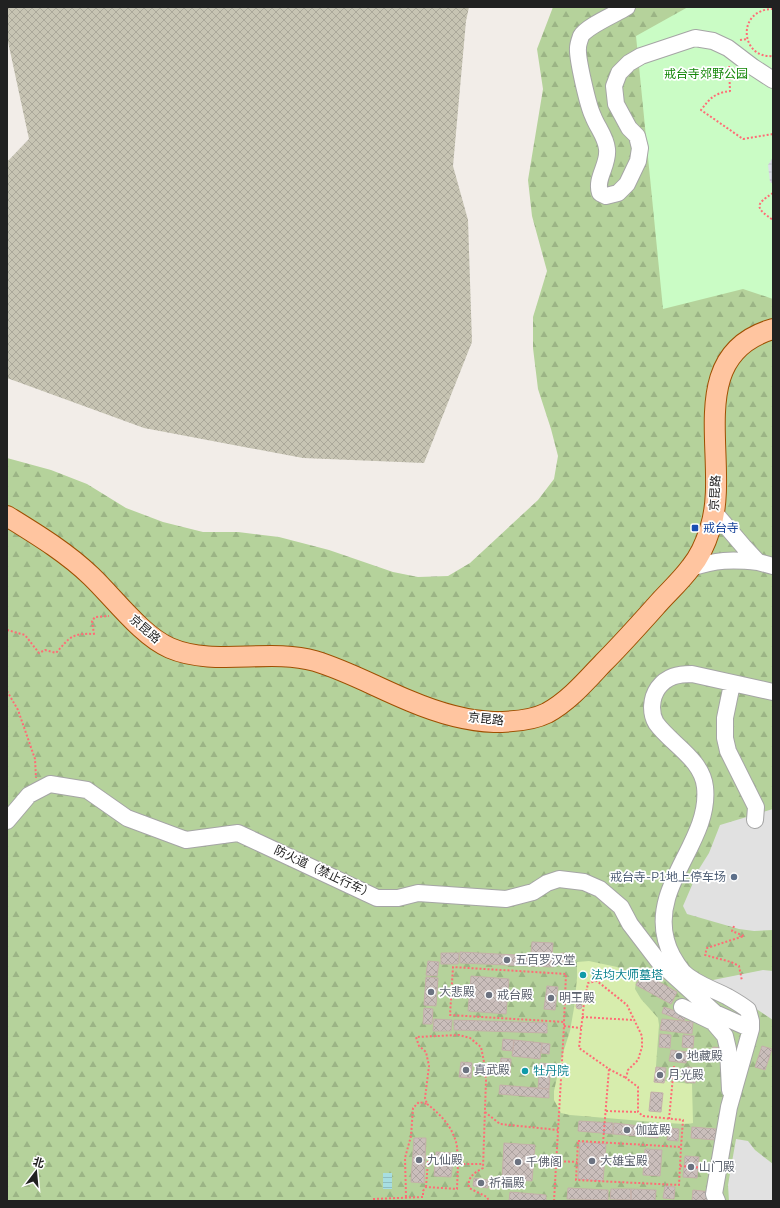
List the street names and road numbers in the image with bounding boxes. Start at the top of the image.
street label: 京昆路 [706,475,724,511]
street label: 京昆路 [126,611,164,647]
street label: 京昆路 [467,709,505,729]
street label: 防火道（禁止行车） [272,842,376,902]

